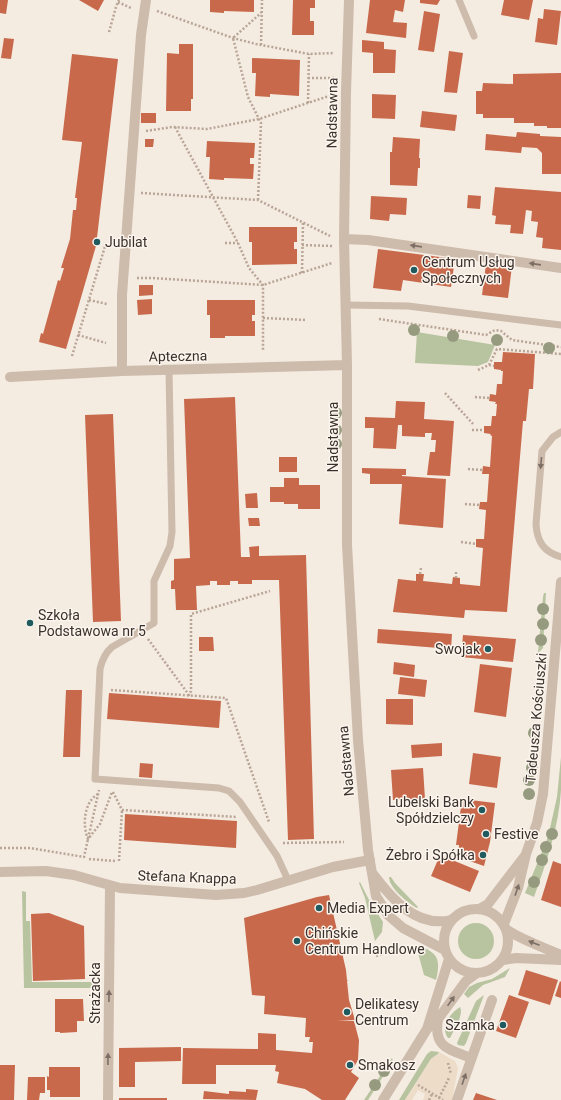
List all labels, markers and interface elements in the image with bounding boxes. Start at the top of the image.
street label: Nadstawna [323,77,341,149]
place label: Jubilat [105,234,148,250]
marker: Jubilat [92,237,102,247]
one-way arrow [409,243,422,249]
place label: Centrum Usług Społecznych [422,254,515,286]
one-way arrow [529,261,541,267]
marker: Centrum Usług Społecznych [409,265,419,275]
street label: Apteczna [149,347,207,365]
street label: Nadstawna [325,402,341,472]
one-way arrow [538,457,545,469]
place label: Szkoła Podstawowa nr 5 [38,607,146,639]
marker: Szkoła Podstawowa nr 5 [25,618,35,628]
place label: Swojak [435,641,481,657]
marker: Swojak [483,644,493,654]
street label: Tadeusza Kościuszki [522,652,550,784]
street label: Nadstawna [335,725,357,797]
place label: Lubelski Bank Spółdzielczy [388,794,475,826]
marker: Lubelski Bank Spółdzielczy [477,805,487,815]
place label: Festive [494,826,538,842]
marker: Festive [481,829,491,839]
place label: Żebro i Spółka [386,847,475,863]
marker: Żebro i Spółka [478,850,488,860]
street label: Stefana Knappa [137,867,237,887]
one-way arrow [514,883,520,895]
place label: Media Expert [327,900,409,916]
marker: Media Expert [314,903,324,913]
place label: Chińskie Centrum Handlowe [305,925,425,957]
marker: Chińskie Centrum Handlowe [292,936,302,946]
one-way arrow [527,940,539,946]
street label: Strażacka [87,962,103,1024]
one-way arrow [106,989,112,1002]
one-way arrow [448,995,455,1006]
place label: Delikatesy Centrum [355,996,419,1028]
marker: Delikatesy Centrum [342,1007,352,1017]
place label: Szamka [445,1017,495,1033]
marker: Szamka [498,1020,508,1030]
one-way arrow [105,1052,111,1065]
place label: Smakosz [358,1057,416,1073]
marker: Smakosz [345,1060,355,1070]
one-way arrow [461,1073,467,1085]

